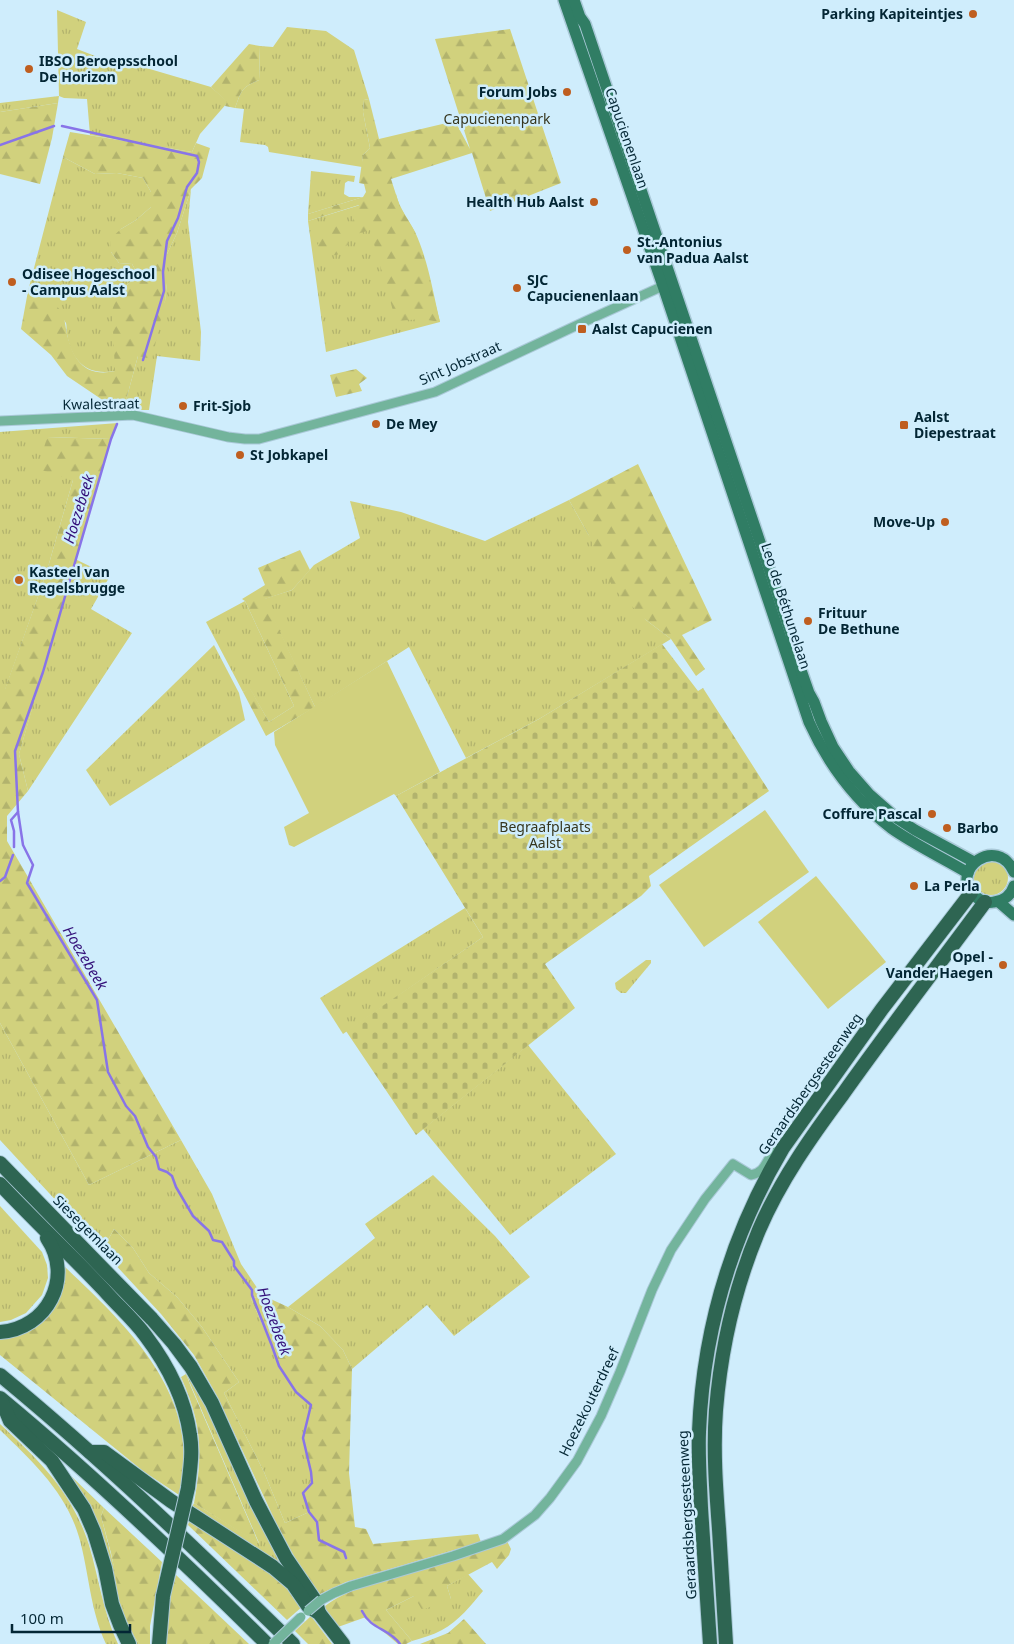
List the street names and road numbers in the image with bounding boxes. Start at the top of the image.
street label: Capucienenlaan [601,85,654,191]
street label: Sint Jobstraat [416,336,504,389]
street label: Kwalestraat [62,393,140,414]
street label: Leo de Béthunelaan [757,540,816,671]
street label: Geraardsbergsesteenweg [753,1009,866,1158]
street label: Siesegemlaan [49,1191,127,1269]
street label: Hoezekouterdreef [554,1343,624,1459]
street label: Geraardsbergsesteenweg [673,1430,700,1600]

